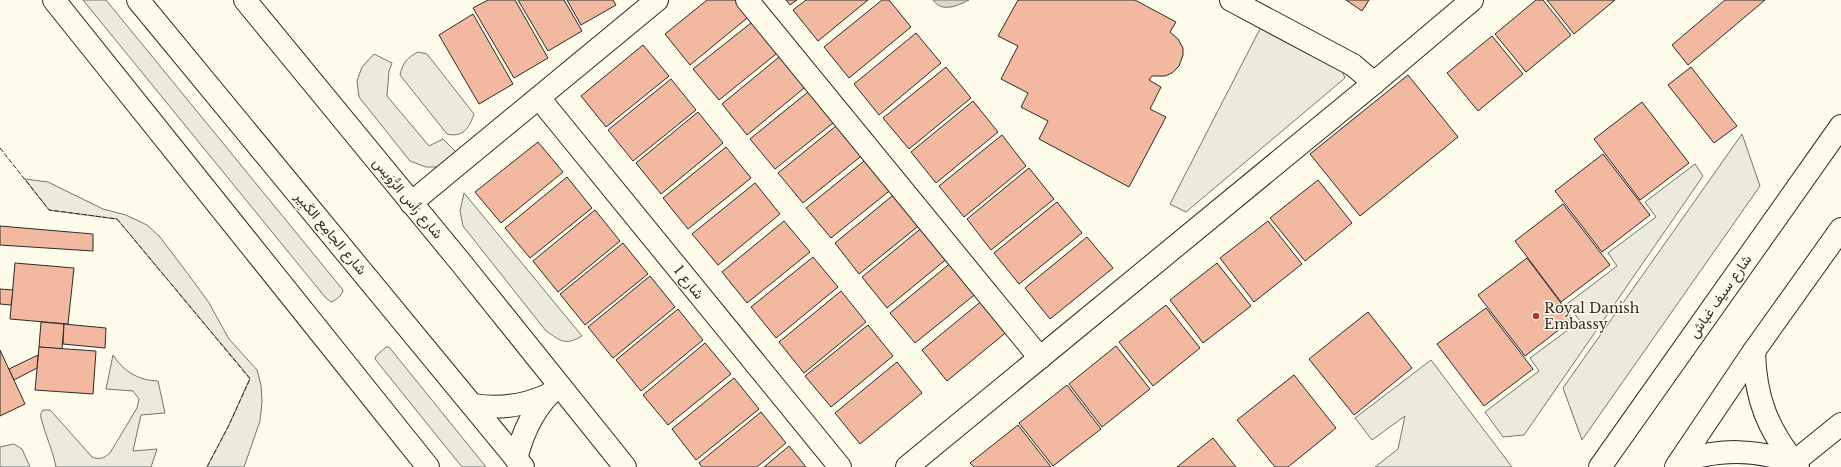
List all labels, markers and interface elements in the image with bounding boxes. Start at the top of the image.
street label: شارع رَأس الرُّوَيس [367,154,447,243]
street label: شارع الجامِع الكَبِير [289,187,371,280]
street label: شارع سيف غباش [1685,251,1757,342]
street label: شارع 1 [668,261,708,304]
place label: Royal Danish Embassy [1544,299,1640,333]
marker: Royal Danish Embassy [1531,311,1541,321]

